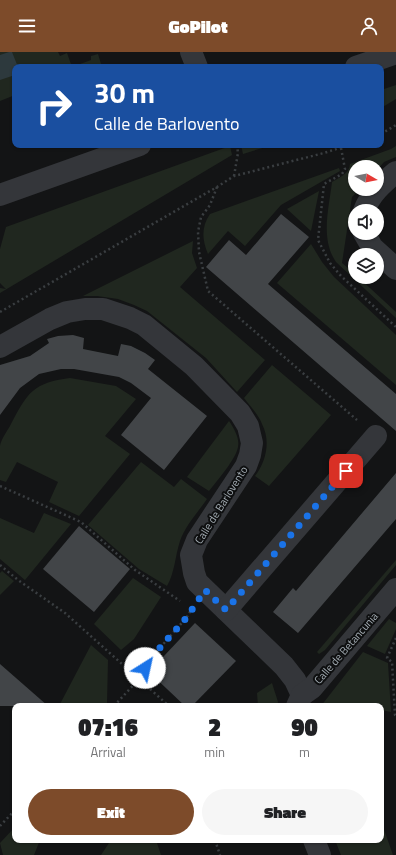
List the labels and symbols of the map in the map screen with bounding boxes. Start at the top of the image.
north arrow [348,160,384,196]
pin [329,454,363,488]
street label: Calle de Barlovento [191,463,251,547]
street label: Calle de Betancunia [310,608,382,687]
position arrow [124,647,166,689]

